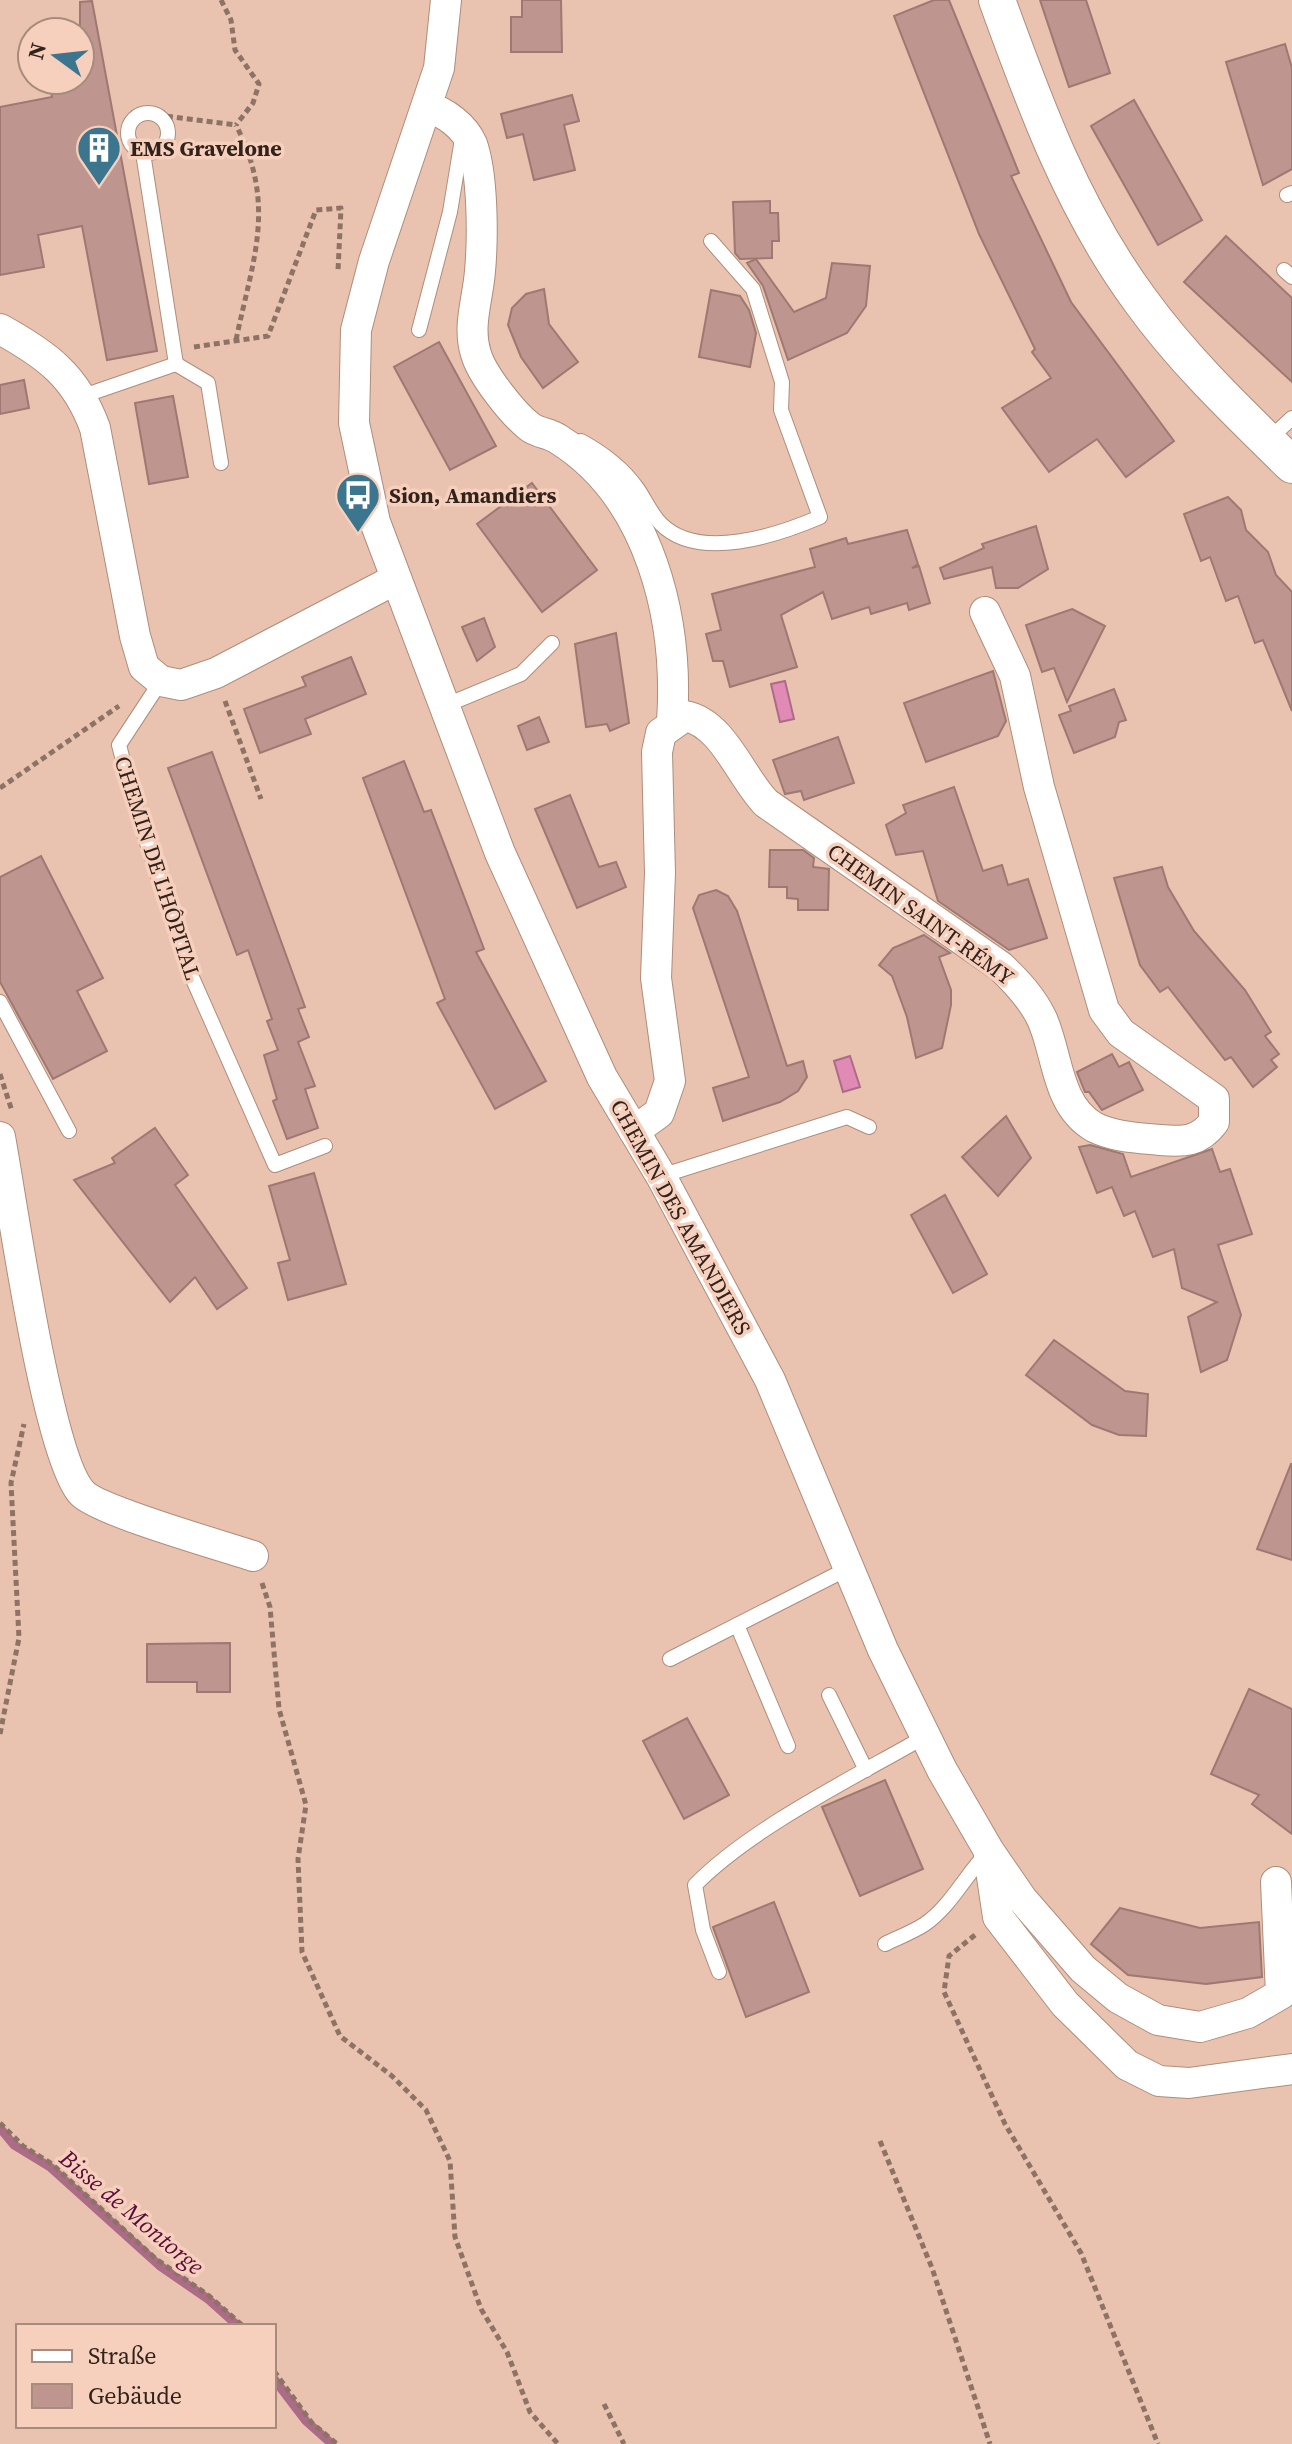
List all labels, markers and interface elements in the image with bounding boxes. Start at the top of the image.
north arrow [16,16,96,96]
text: N [20,39,53,62]
building icon: EMS Gravelone [75,124,123,187]
place label: EMS Gravelone [130,133,282,163]
bus stop icon: Sion, Amandiers [334,471,382,534]
place label: Sion, Amandiers [389,480,557,510]
street label: CHEMIN DE L'HÔPITAL [108,752,208,984]
street label: CHEMIN SAINT-RÉMY [822,836,1020,992]
street label: CHEMIN DES AMANDIERS [604,1094,758,1340]
water label: Bisse de Montorge [52,2141,211,2282]
legend [16,2324,276,2428]
text: Straße [88,2339,156,2372]
text: Gebäude [88,2379,182,2412]

